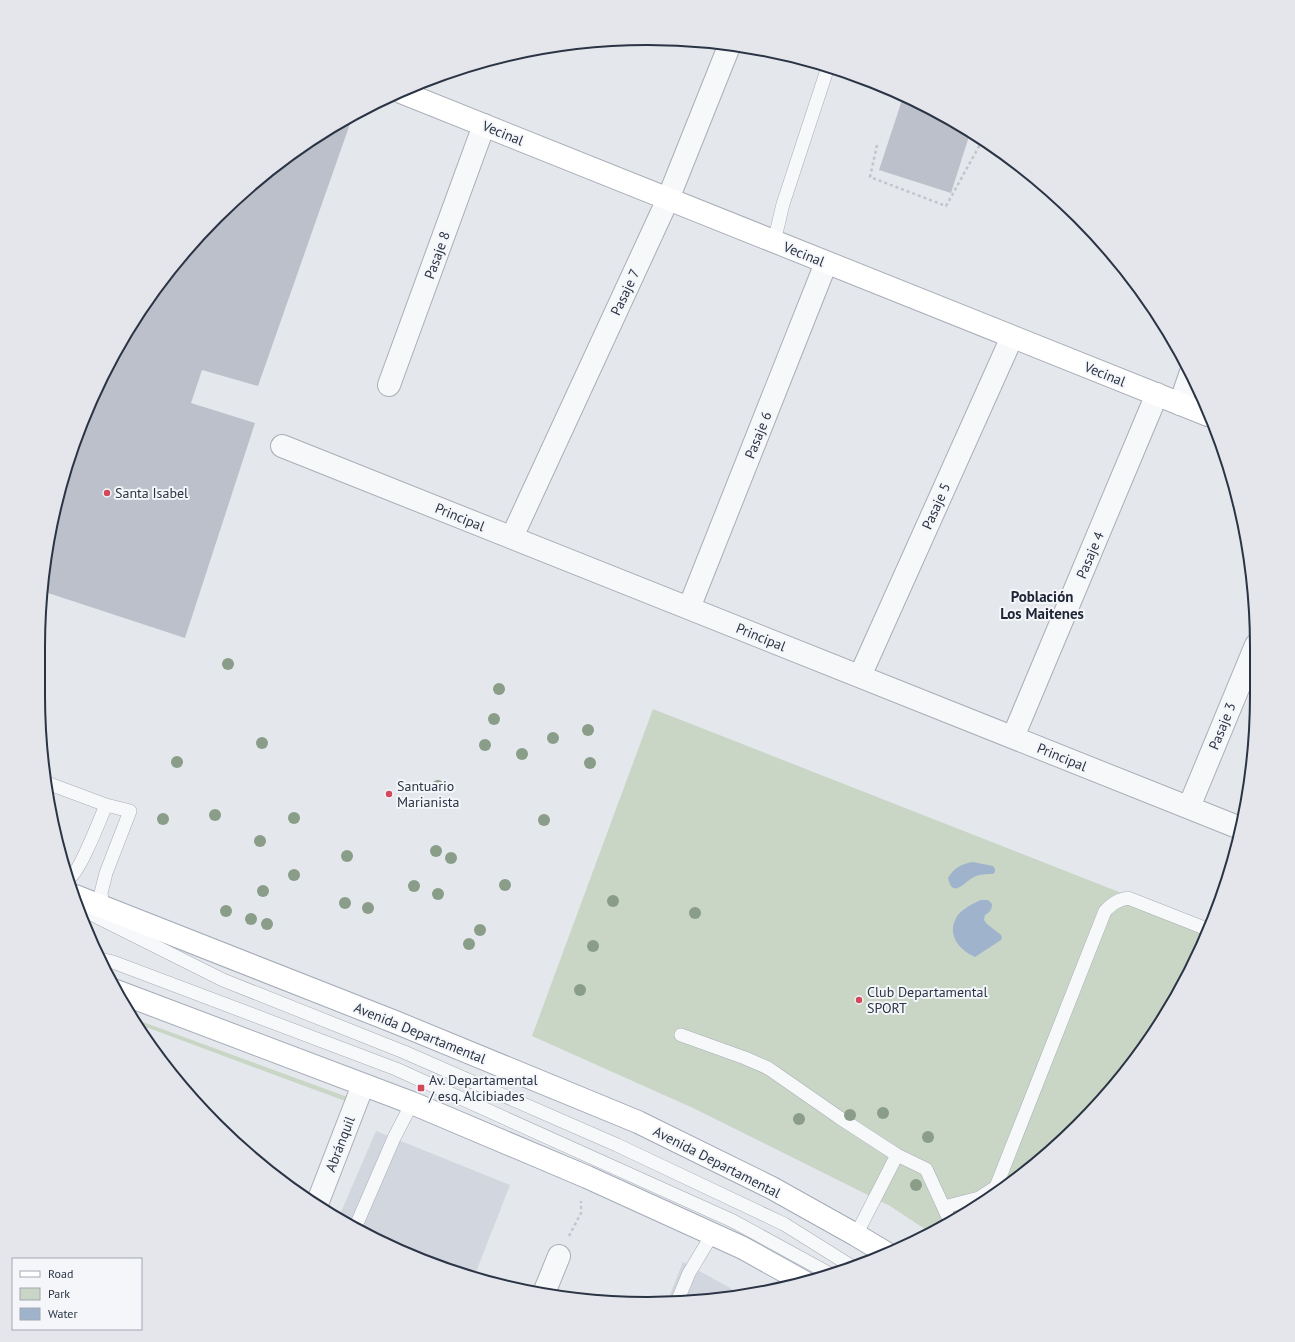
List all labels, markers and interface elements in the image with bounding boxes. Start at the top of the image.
street label: Vecinal [479,116,526,149]
street label: Pasaje 8 [420,229,454,281]
street label: Vecinal [780,237,827,270]
street label: Pasaje 7 [606,266,644,318]
street label: Vecinal [1081,357,1128,390]
street label: Pasaje 6 [740,409,776,461]
street label: Pasaje 5 [918,480,954,532]
place label: Santa Isabel [115,484,188,502]
marker: Santa Isabel [102,488,112,498]
street label: Principal [432,499,488,535]
street label: Pasaje 4 [1072,528,1108,581]
district label: Población Los Maitenes [1000,587,1084,623]
street label: Principal [733,619,789,655]
street label: Pasaje 3 [1204,700,1240,752]
street label: Principal [1034,739,1090,775]
place label: Santuario Marianista [397,777,460,811]
marker: Santuario Marianista [384,789,394,799]
place label: Club Departamental SPORT [867,983,988,1017]
marker: Club Departamental SPORT [854,995,864,1005]
street label: Avenida Departamental [351,998,489,1068]
place label: Av. Departamental / esq. Alcibiades [428,1071,538,1105]
marker: Av. Departamental / esq. Alcibiades [416,1083,426,1093]
street label: Abránquil [321,1114,359,1174]
street label: Avenida Departamental [650,1122,784,1202]
legend [12,1258,142,1330]
text: Road [48,1266,73,1281]
text: Park [48,1286,70,1301]
text: Water [48,1306,78,1321]

